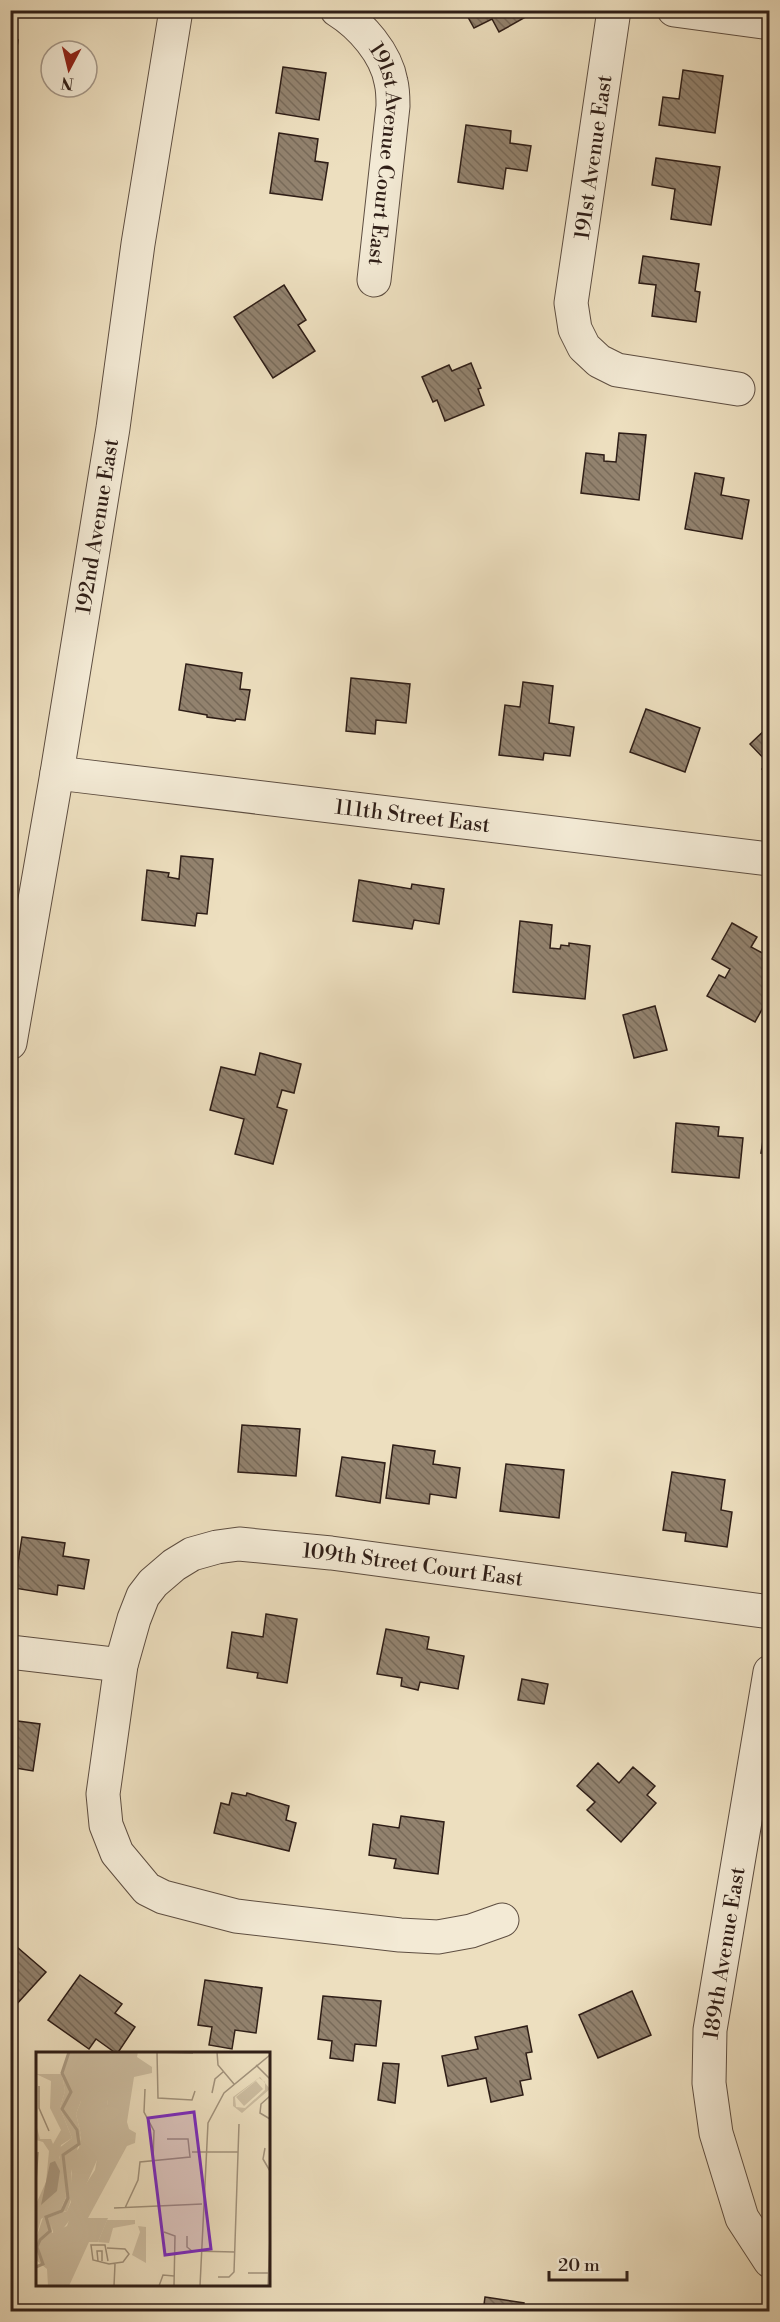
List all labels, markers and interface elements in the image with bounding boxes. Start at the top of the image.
street label: 191st Avenue Court East [362,38,405,267]
north arrow [39,39,99,99]
text: N [59,72,75,94]
street label: 191st Avenue East [570,73,618,241]
street label: 192nd Avenue East [71,436,125,616]
street label: 111th Street East [333,795,492,839]
street label: 109th Street Court East [301,1538,525,1593]
street label: 189th Avenue East [699,1865,752,2041]
inset map [36,2052,270,2286]
scale bar [549,2244,627,2282]
text: 20 m [558,2254,600,2277]

